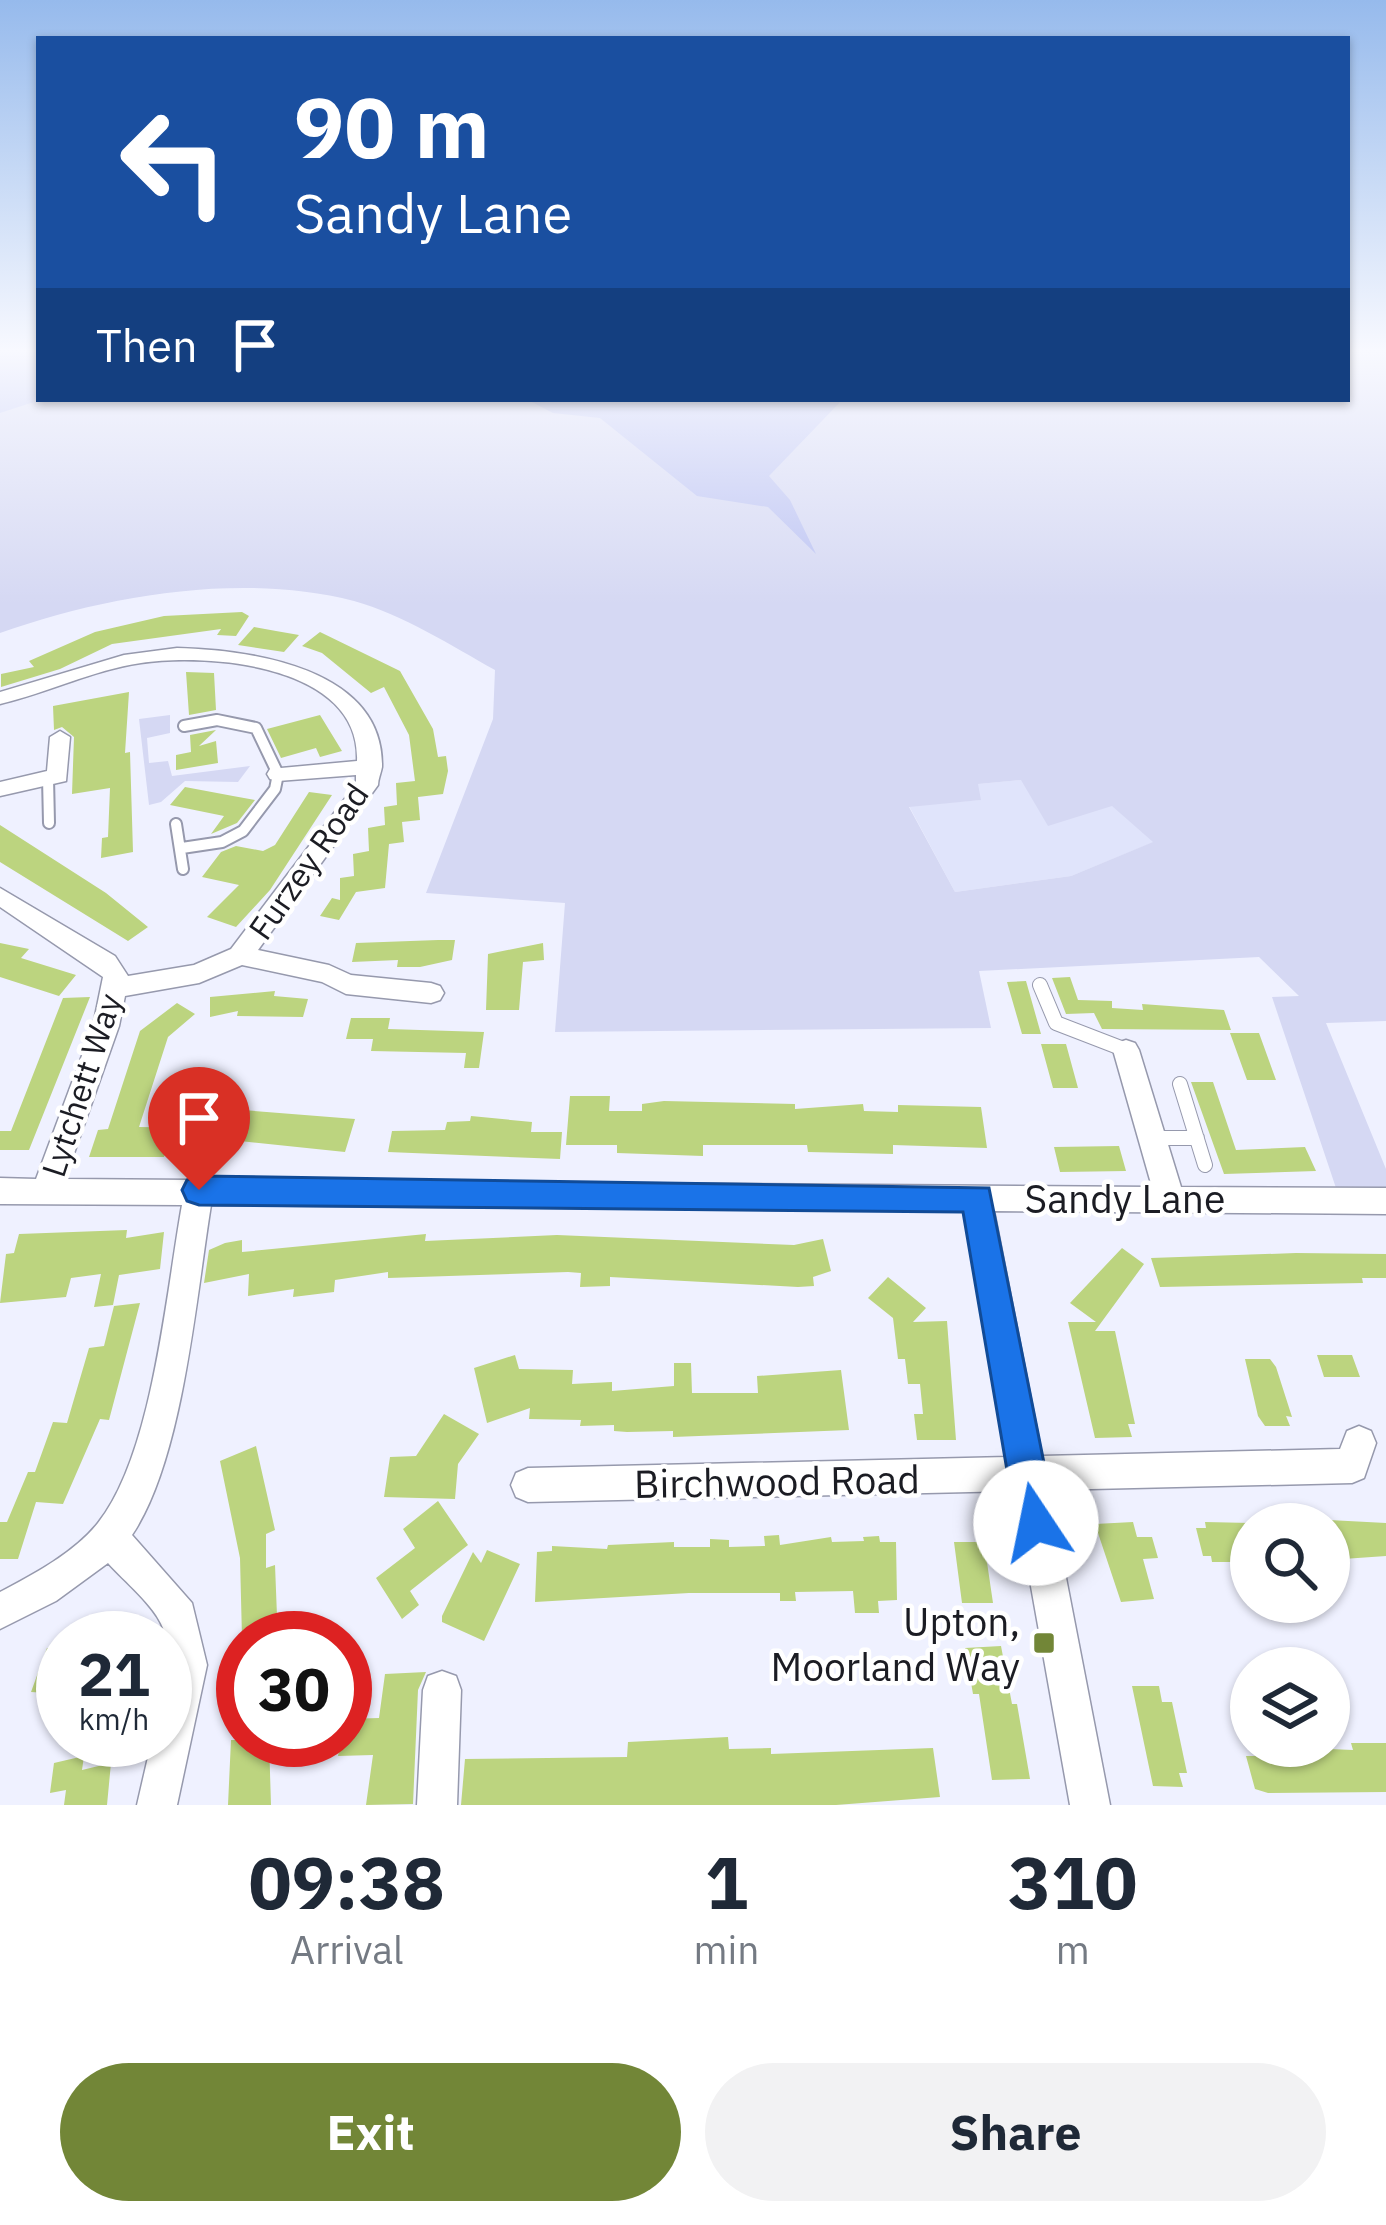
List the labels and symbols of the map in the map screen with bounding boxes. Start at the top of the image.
street label: Furzey Road [238,774,378,948]
street label: Lytchett Way [31,988,131,1182]
pin [148,1067,250,1190]
street label: Sandy Lane [1025,1173,1225,1224]
street label: Birchwood Road [634,1453,920,1509]
position arrow [973,1460,1099,1586]
place label: Upton, Moorland Way [770,1596,1020,1692]
speed limit sign: 30 [216,1611,372,1767]
marker: Upton, Moorland Way [1031,1630,1057,1656]

